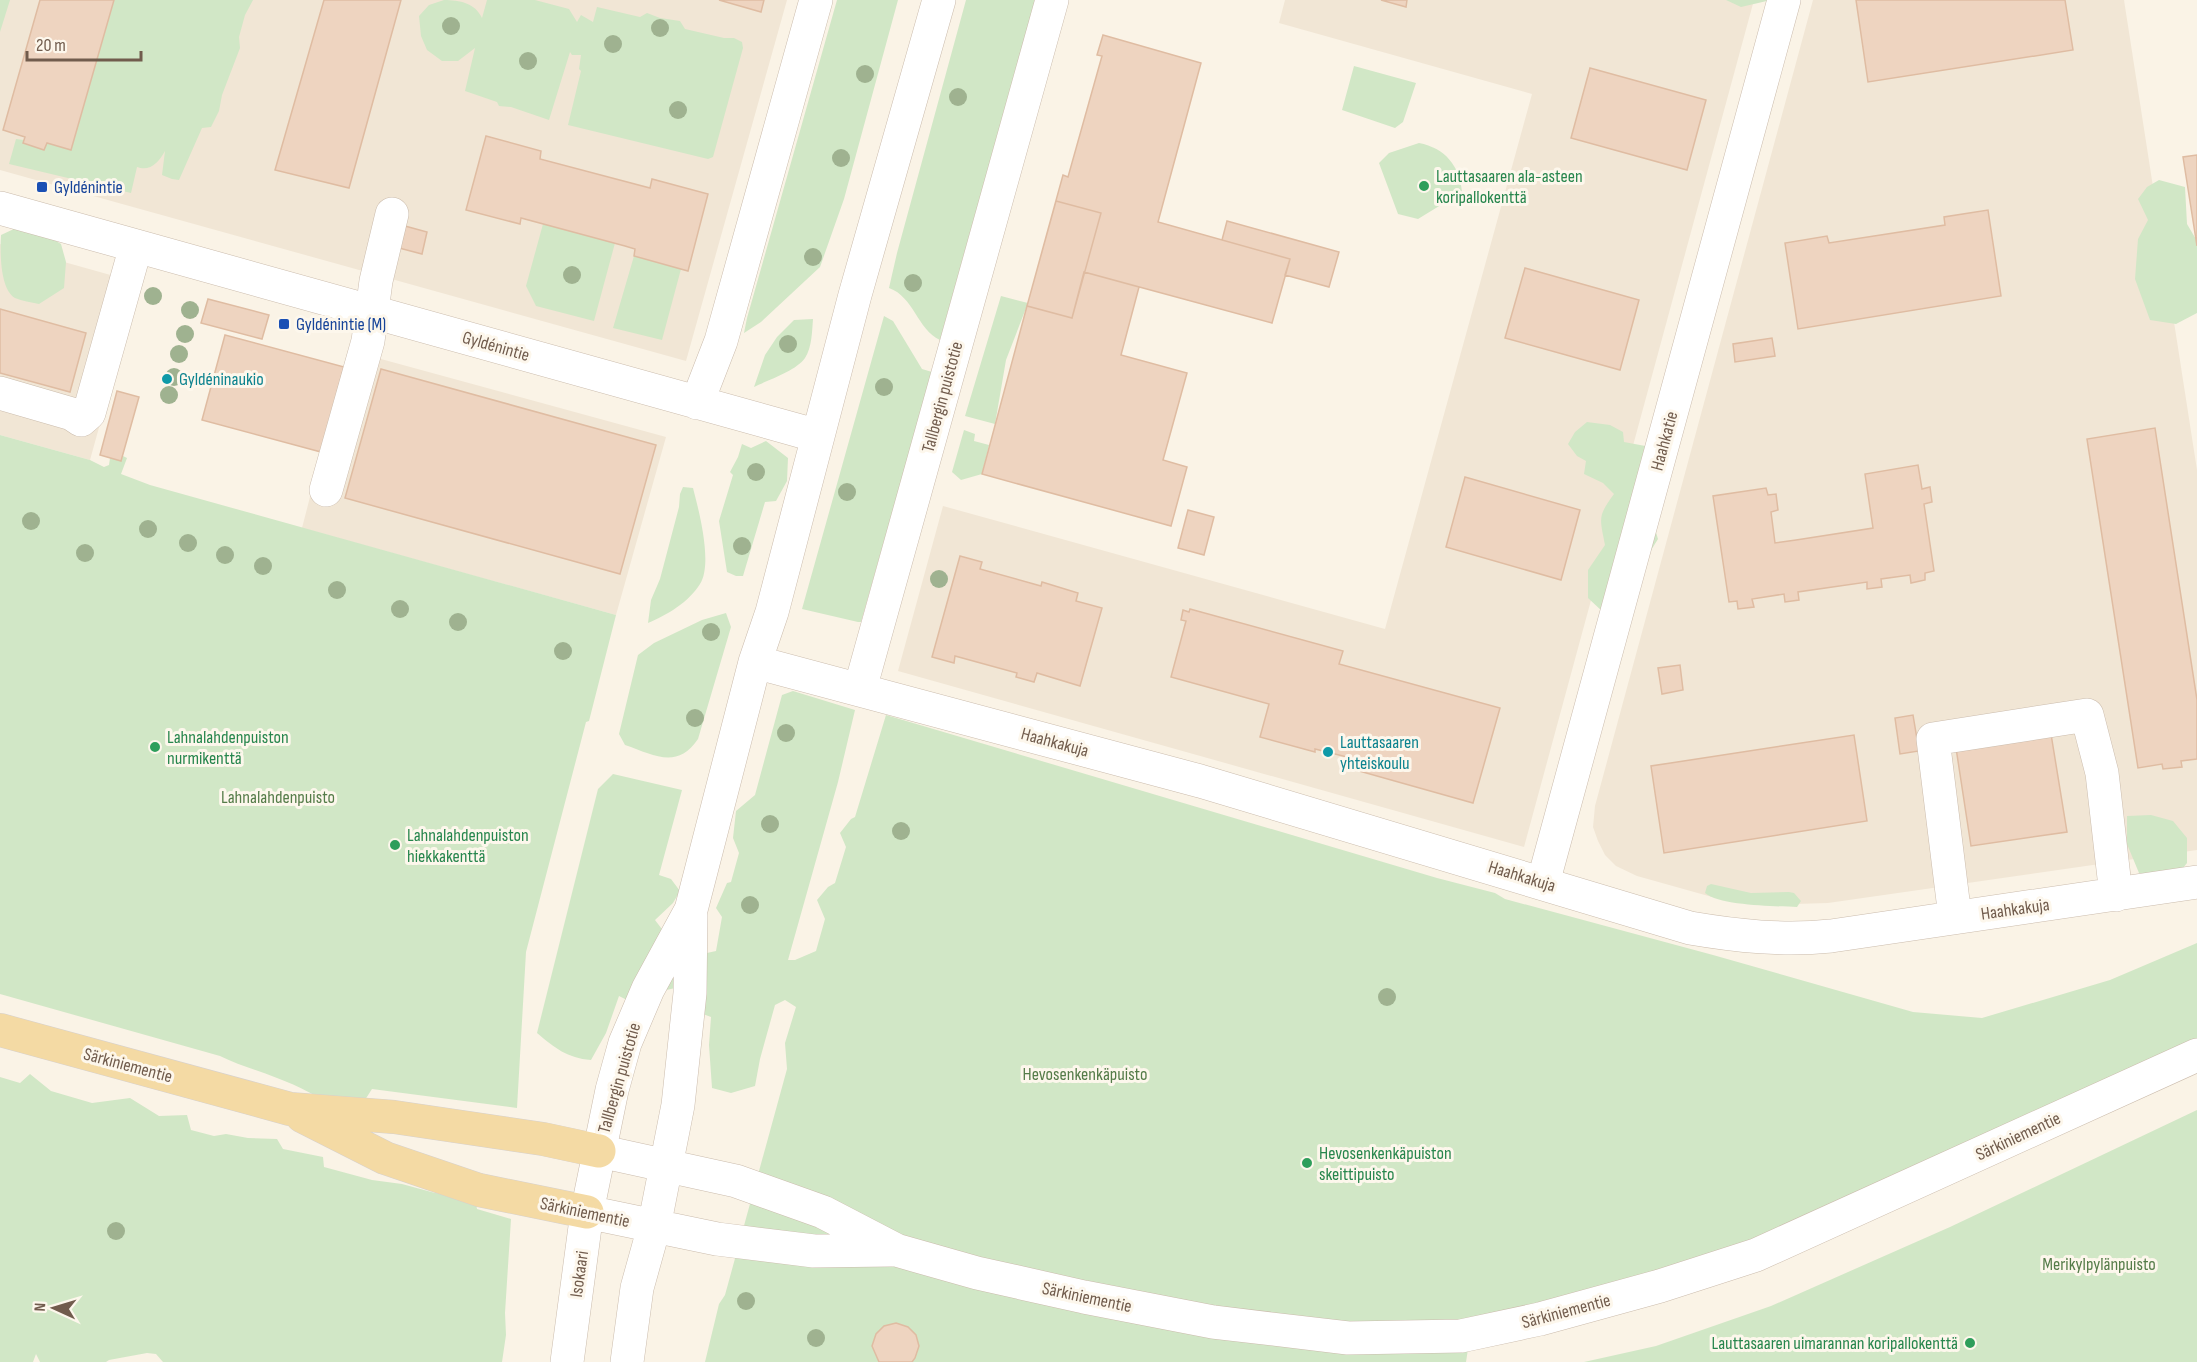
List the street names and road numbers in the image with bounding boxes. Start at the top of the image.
street label: Gyldénintie [460,327,532,366]
street label: Tallbergin puistotie [918,339,967,455]
street label: Haahkatie [1646,409,1682,473]
street label: Haahkakuja [1019,723,1091,762]
street label: Haahkakuja [1486,856,1558,897]
street label: Haahkakuja [1979,894,2051,925]
street label: Tallbergin puistotie [594,1020,645,1136]
street label: Särkiniementie [81,1044,175,1087]
street label: Särkiniementie [1973,1108,2064,1165]
street label: Särkiniementie [538,1193,632,1232]
street label: Isokaari [566,1249,593,1299]
street label: Särkiniementie [1040,1278,1134,1317]
street label: Särkiniementie [1519,1290,1613,1333]

